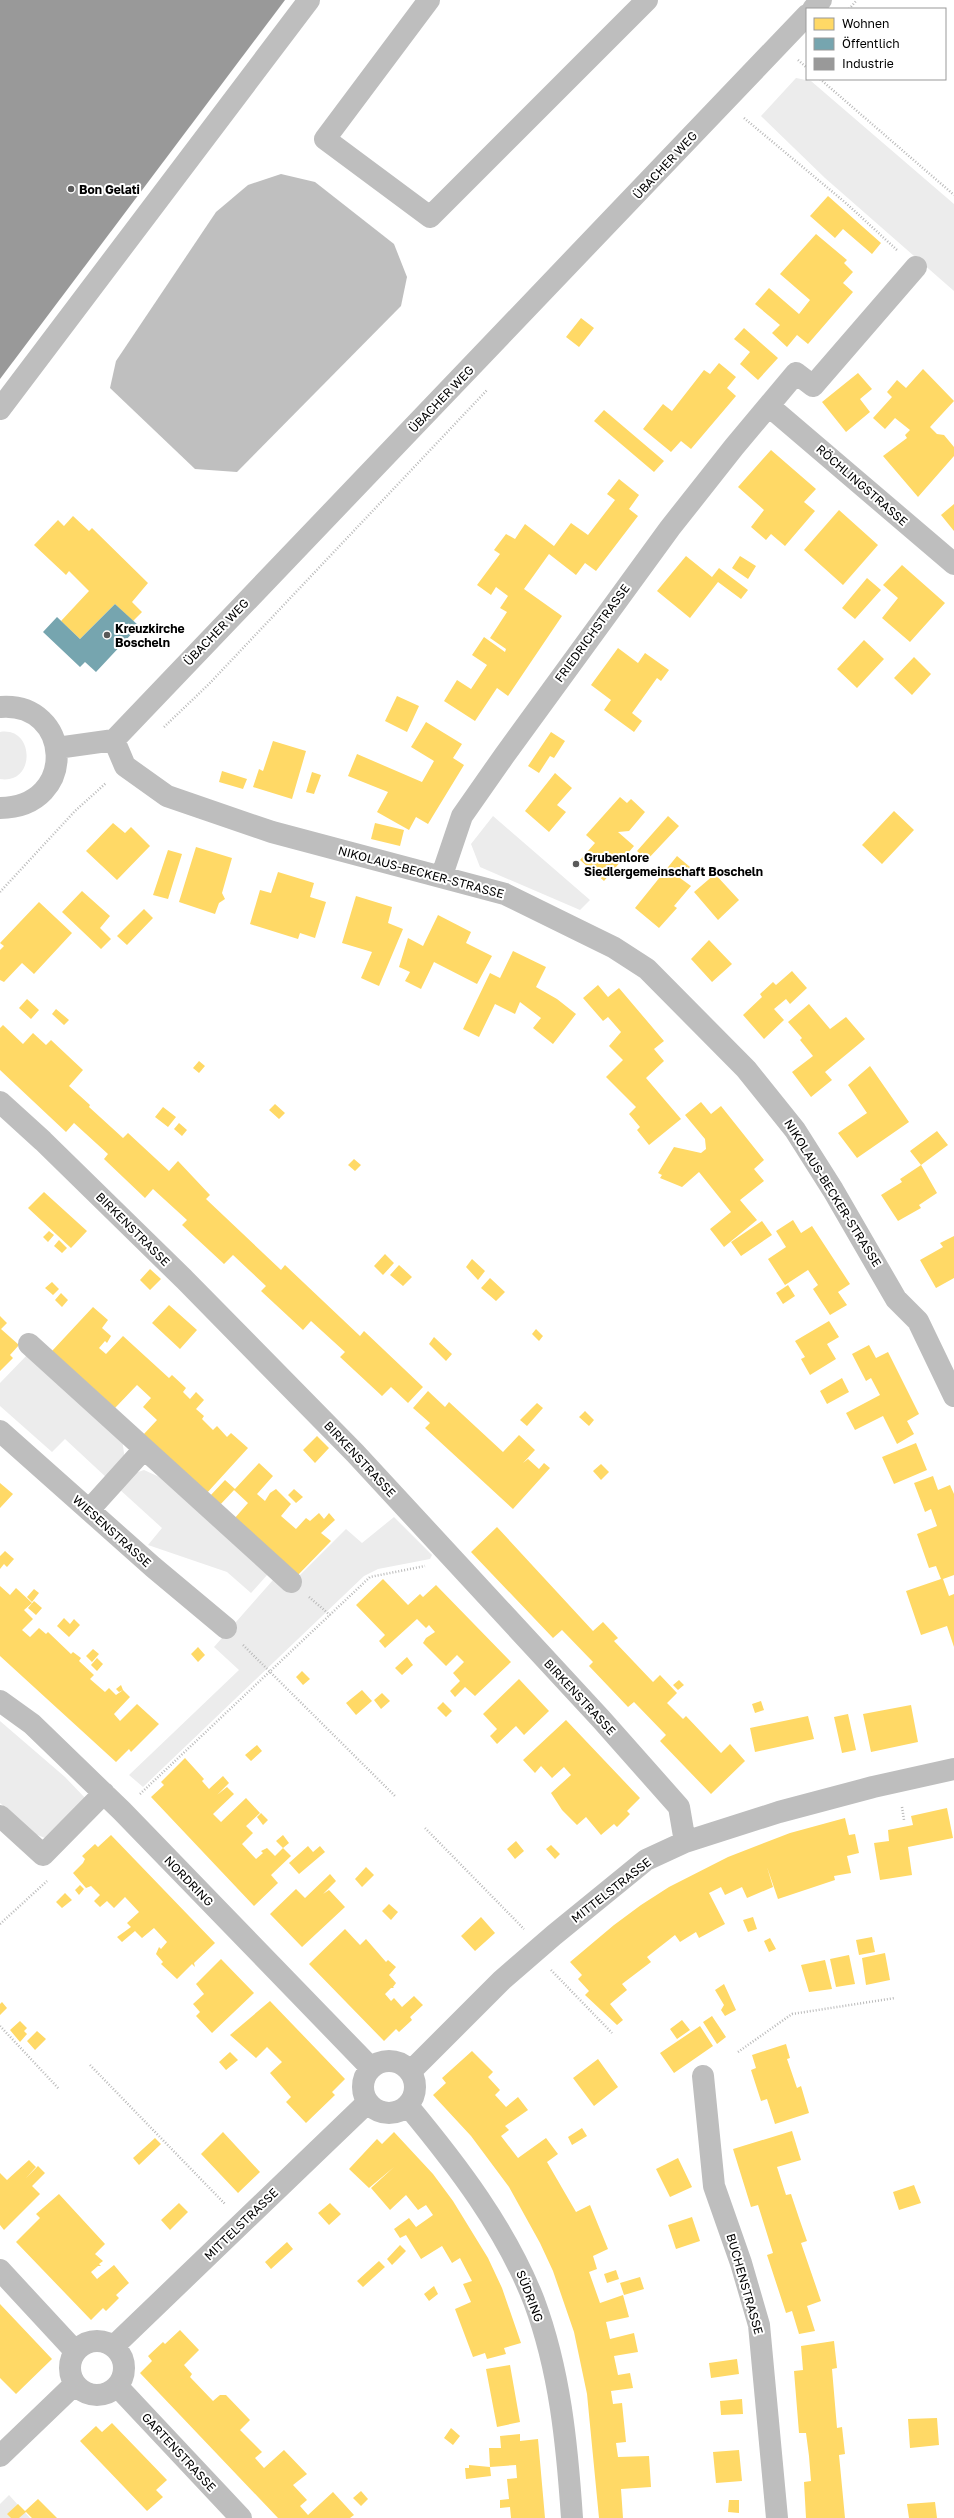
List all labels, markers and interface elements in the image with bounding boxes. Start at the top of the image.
legend [806,8,946,80]
text: Wohnen [842,16,889,31]
text: Öffentlich [842,36,900,51]
text: Industrie [842,56,894,71]
street label: ÜBACHER WEG [630,128,700,202]
place label: Bon Gelati [79,182,140,197]
marker: Bon Gelati [66,184,76,194]
street label: ÜBACHER WEG [405,362,477,436]
street label: RÖCHLINGSTRASSE [813,441,911,529]
street label: FRIEDRICHSTRASSE [551,581,633,685]
street label: ÜBACHER WEG [180,595,252,669]
place label: Kreuzkirche Boscheln [115,621,185,650]
marker: Kreuzkirche Boscheln [102,630,112,640]
street label: NIKOLAUS-BECKER-STRASSE [336,843,506,901]
place label: Grubenlore Siedlergemeinschaft Boscheln [584,850,763,879]
marker: Grubenlore Siedlergemeinschaft Boscheln [571,859,581,869]
street label: NIKOLAUS-BECKER-STRASSE [781,1116,885,1270]
street label: BIRKENSTRASSE [93,1189,173,1269]
street label: BIRKENSTRASSE [321,1418,399,1500]
street label: WIESENSTRASSE [70,1492,154,1570]
street label: BIRKENSTRASSE [541,1656,619,1738]
street label: NORDRING [161,1853,217,1909]
street label: MITTELSTRASSE [568,1854,654,1926]
street label: MITTELSTRASSE [201,2185,281,2263]
street label: BUCHENSTRASSE [723,2232,767,2336]
street label: SÜDRING [513,2268,547,2324]
street label: GARTENSTRASSE [139,2410,219,2494]

